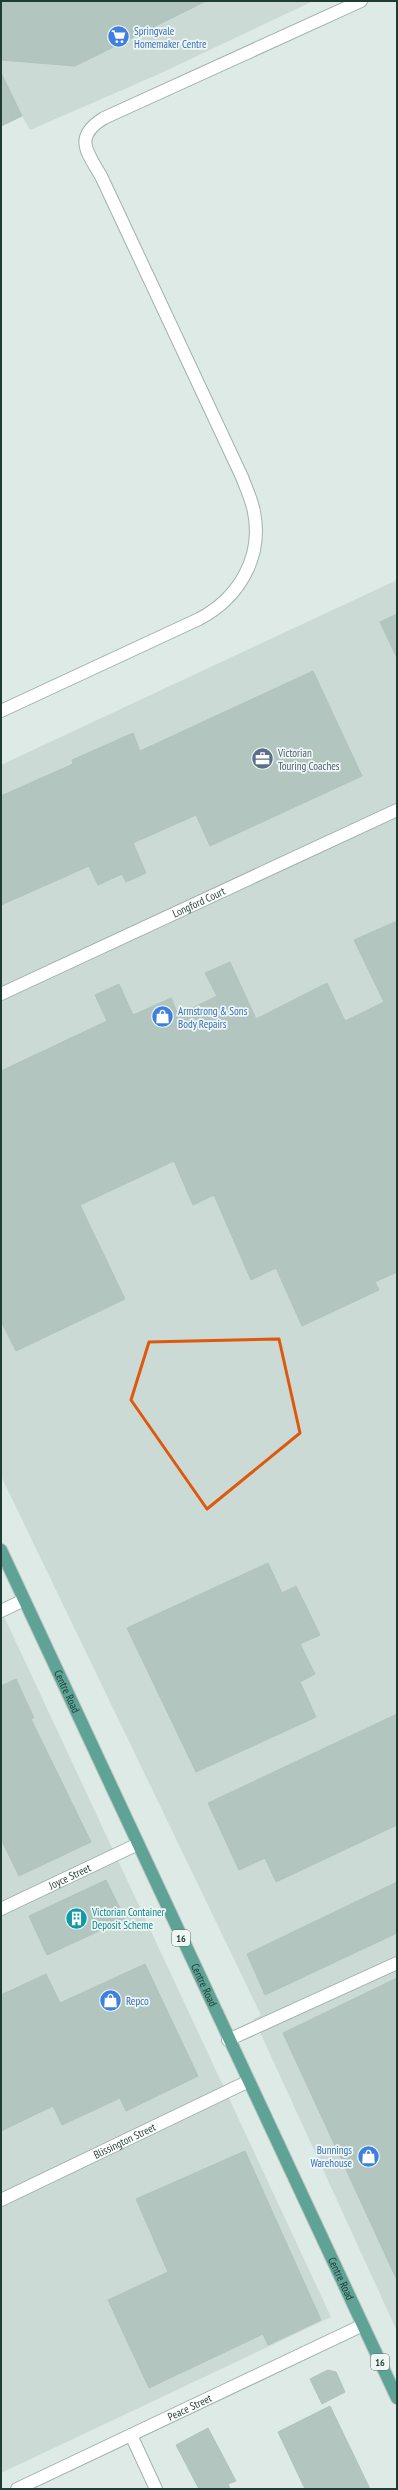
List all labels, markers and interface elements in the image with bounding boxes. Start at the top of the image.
supermarket icon: Springvale Homemaker Centre [106,24,132,50]
place label: Springvale Homemaker Centre [134,24,207,51]
office icon: Victorian Touring Coaches [249,746,275,772]
place label: Victorian Touring Coaches [277,746,340,773]
street label: Longford Court [170,884,227,920]
shop icon: Armstrong & Sons Body Repairs [149,1004,175,1030]
place label: Armstrong & Sons Body Repairs [178,1004,248,1031]
street label: Centre Road [51,1668,83,1715]
street label: Joyce Street [45,1860,93,1893]
building icon: Victorian Container Deposit Scheme [64,1905,90,1931]
place label: Victorian Container Deposit Scheme [91,1905,165,1932]
road number: 16 [172,1930,190,1946]
street label: Centre Road [188,1961,220,2009]
shop icon: Repco [97,1988,123,2014]
place label: Repco [126,1994,149,2008]
street label: Blissington Street [91,2120,158,2162]
place label: Bunnings Warehouse [310,2143,352,2170]
shop icon: Bunnings Warehouse [355,2143,381,2169]
street label: Centre Road [325,2255,357,2302]
road number: 16 [371,2354,389,2370]
street label: Peace Street [165,2391,214,2424]

